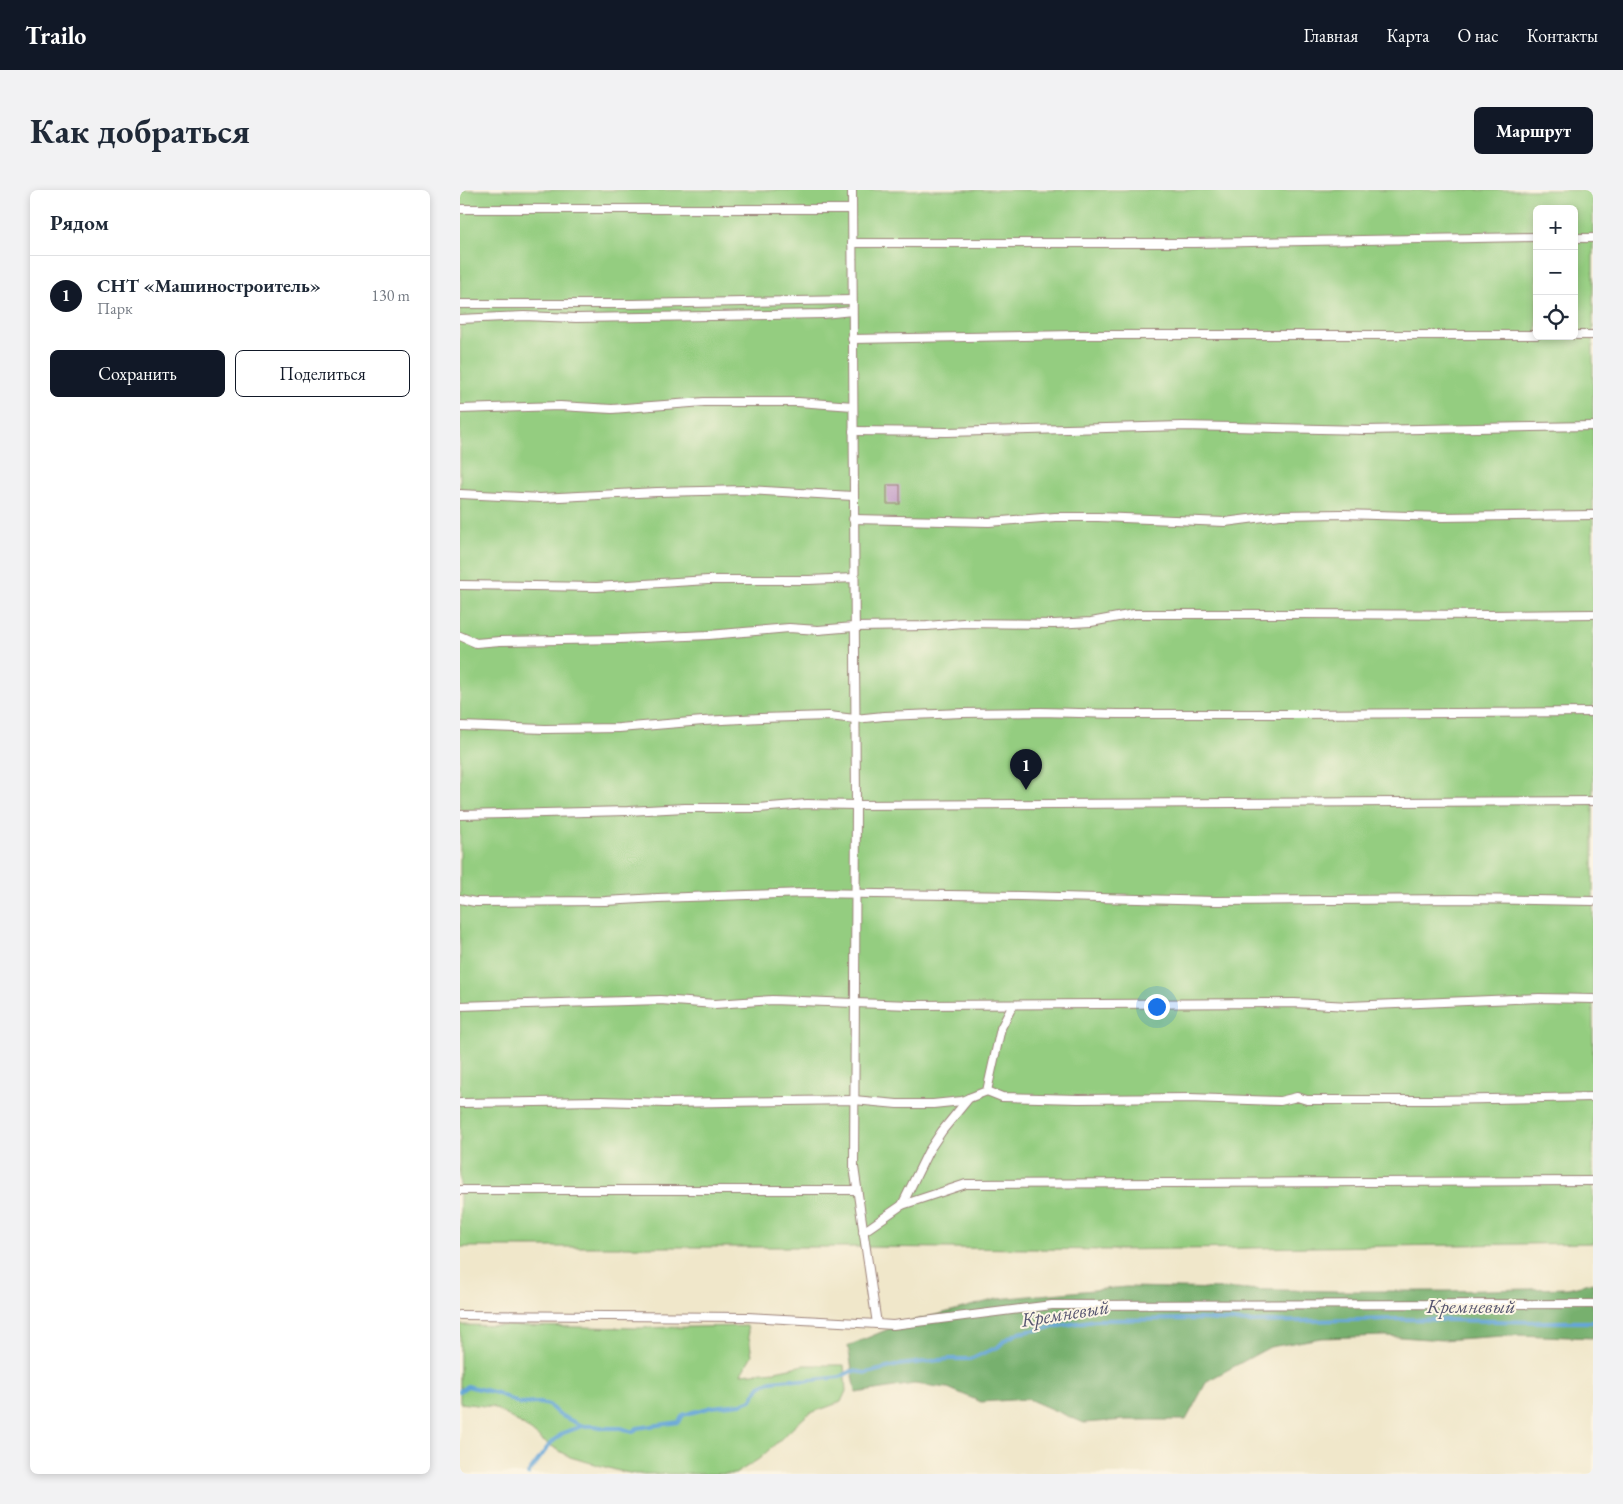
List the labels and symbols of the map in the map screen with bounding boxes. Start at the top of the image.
pin: 1 [1010,749,1042,790]
your location [1144,994,1170,1020]
water label: Кремневый [1018,1293,1111,1333]
water label: Кремневый [1425,1293,1516,1319]

